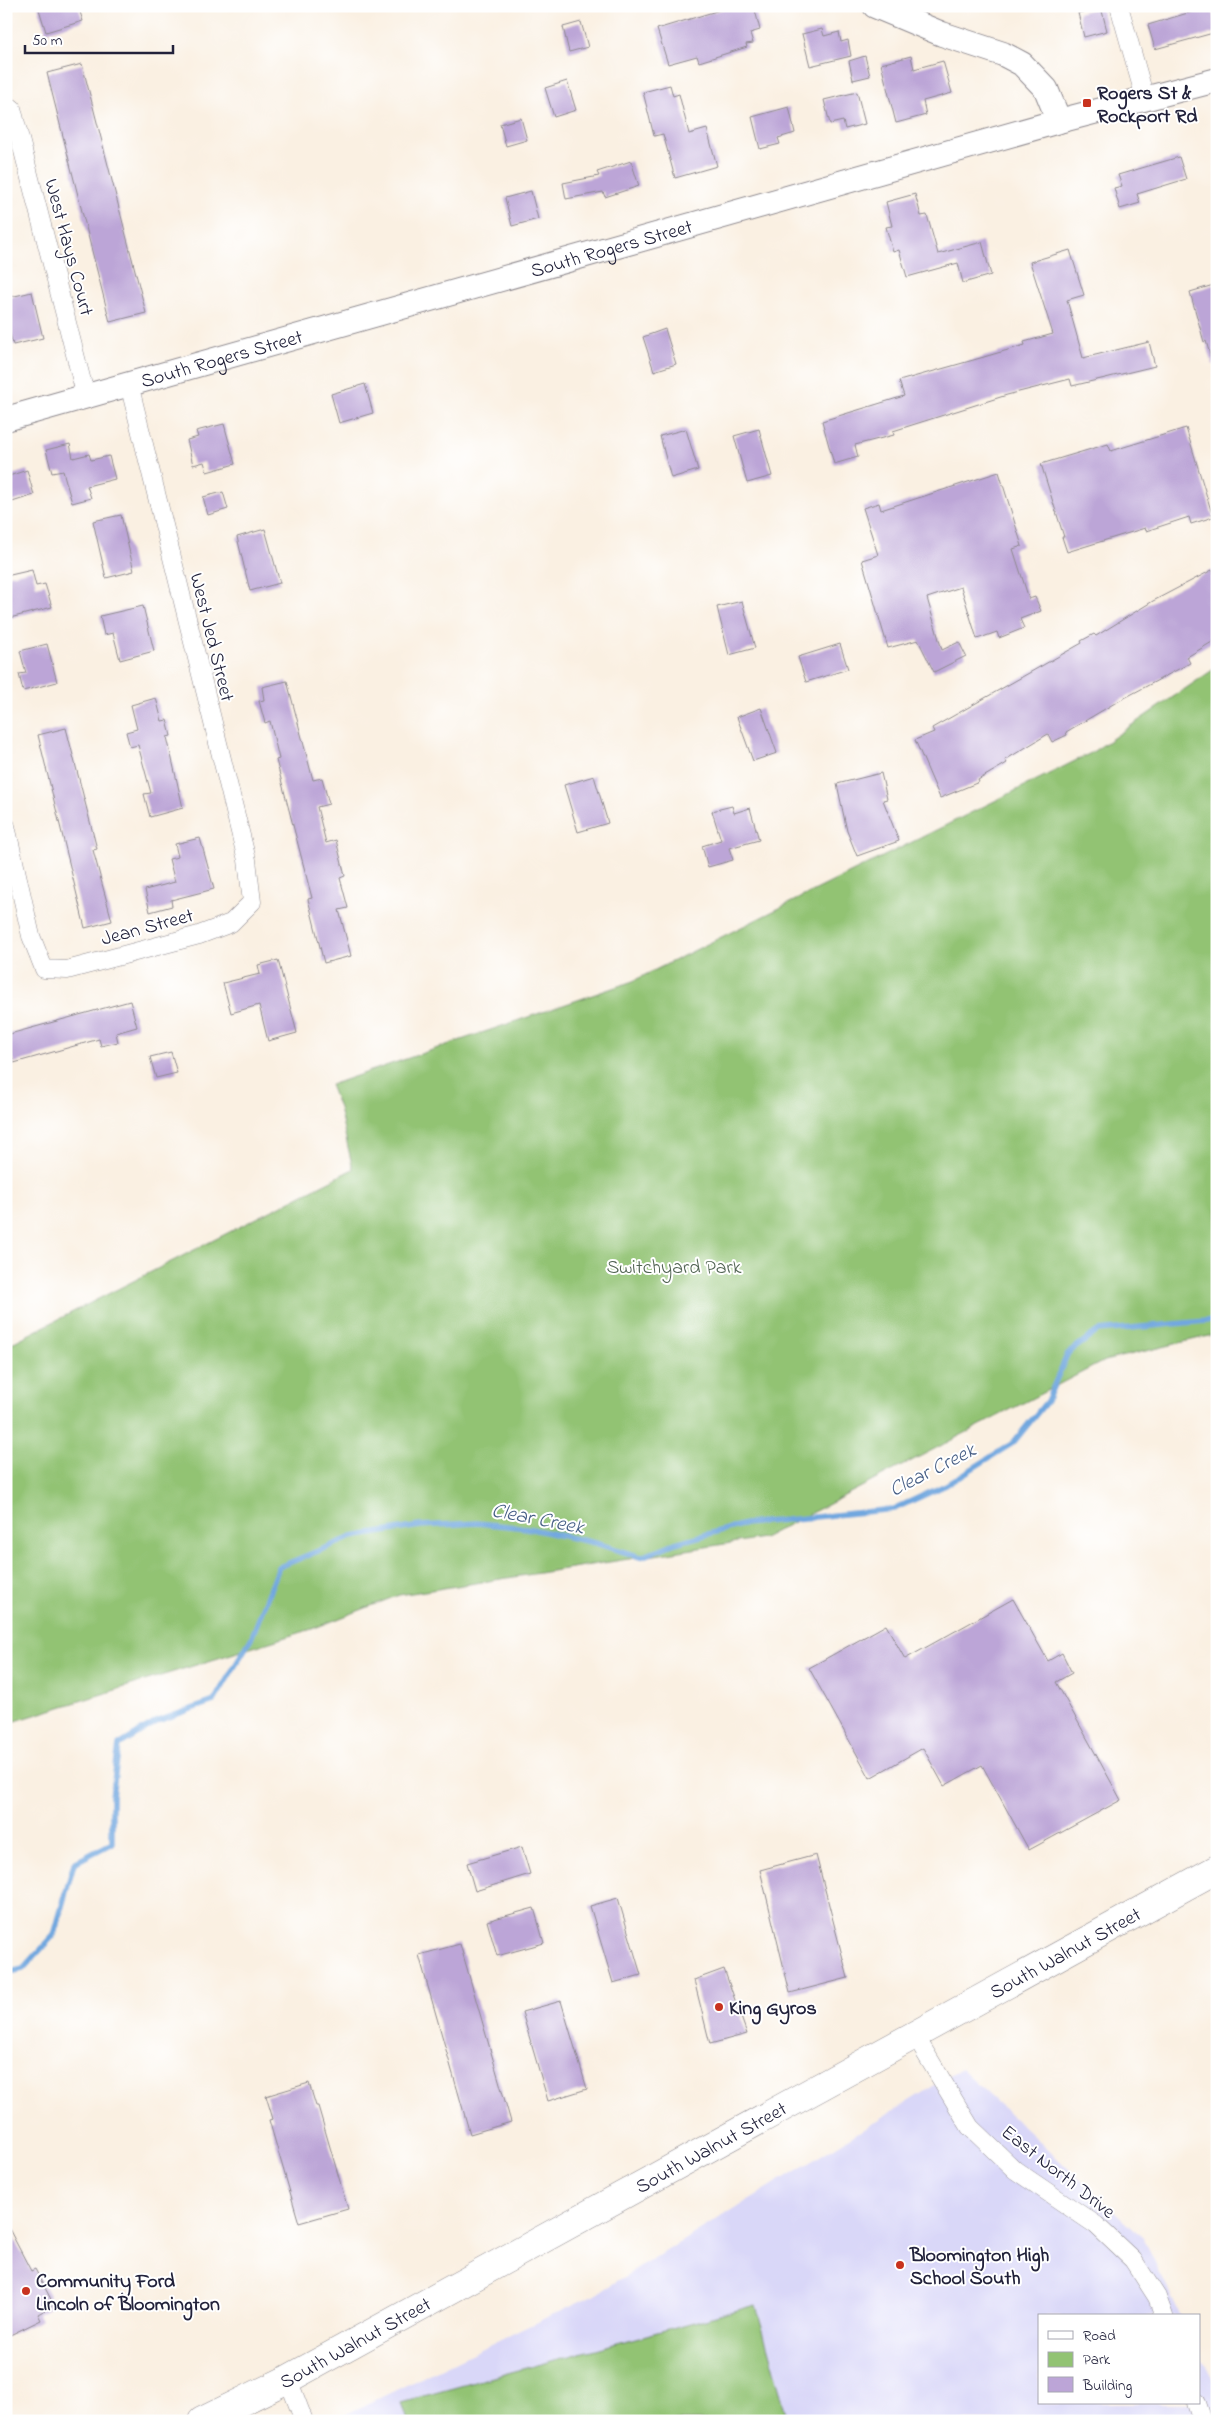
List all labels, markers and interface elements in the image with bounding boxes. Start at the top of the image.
scale bar [25,22,172,54]
text: 50 m [32,30,63,52]
place label: Rogers St & Rockport Rd [1097,80,1198,132]
marker: Rogers St & Rockport Rd [1081,97,1093,109]
street label: West Hays Court [35,176,100,320]
street label: South Rogers Street [528,213,697,287]
street label: South Rogers Street [138,324,307,397]
street label: West Jed Street [181,570,241,705]
street label: Jean Street [98,902,197,955]
park label: Switchyard Park [606,1254,742,1283]
water label: Clear Creek [884,1436,982,1505]
water label: Clear Creek [489,1496,587,1544]
street label: South Walnut Street [985,1901,1147,2008]
place label: King Gyros [729,1995,817,2025]
marker: King Gyros [713,2001,725,2013]
street label: South Walnut Street [631,2096,793,2202]
street label: East North Drive [994,2119,1121,2227]
place label: Bloomington High School South [909,2242,1049,2294]
marker: Bloomington High School South [894,2259,906,2271]
place label: Community Ford Lincoln of Bloomington [36,2268,220,2321]
marker: Community Ford Lincoln of Bloomington [20,2285,32,2297]
street label: South Walnut Street [275,2291,437,2398]
legend [1038,2314,1200,2404]
text: Road [1083,2325,1116,2347]
text: Park [1083,2349,1111,2371]
text: Building [1082,2375,1132,2398]

